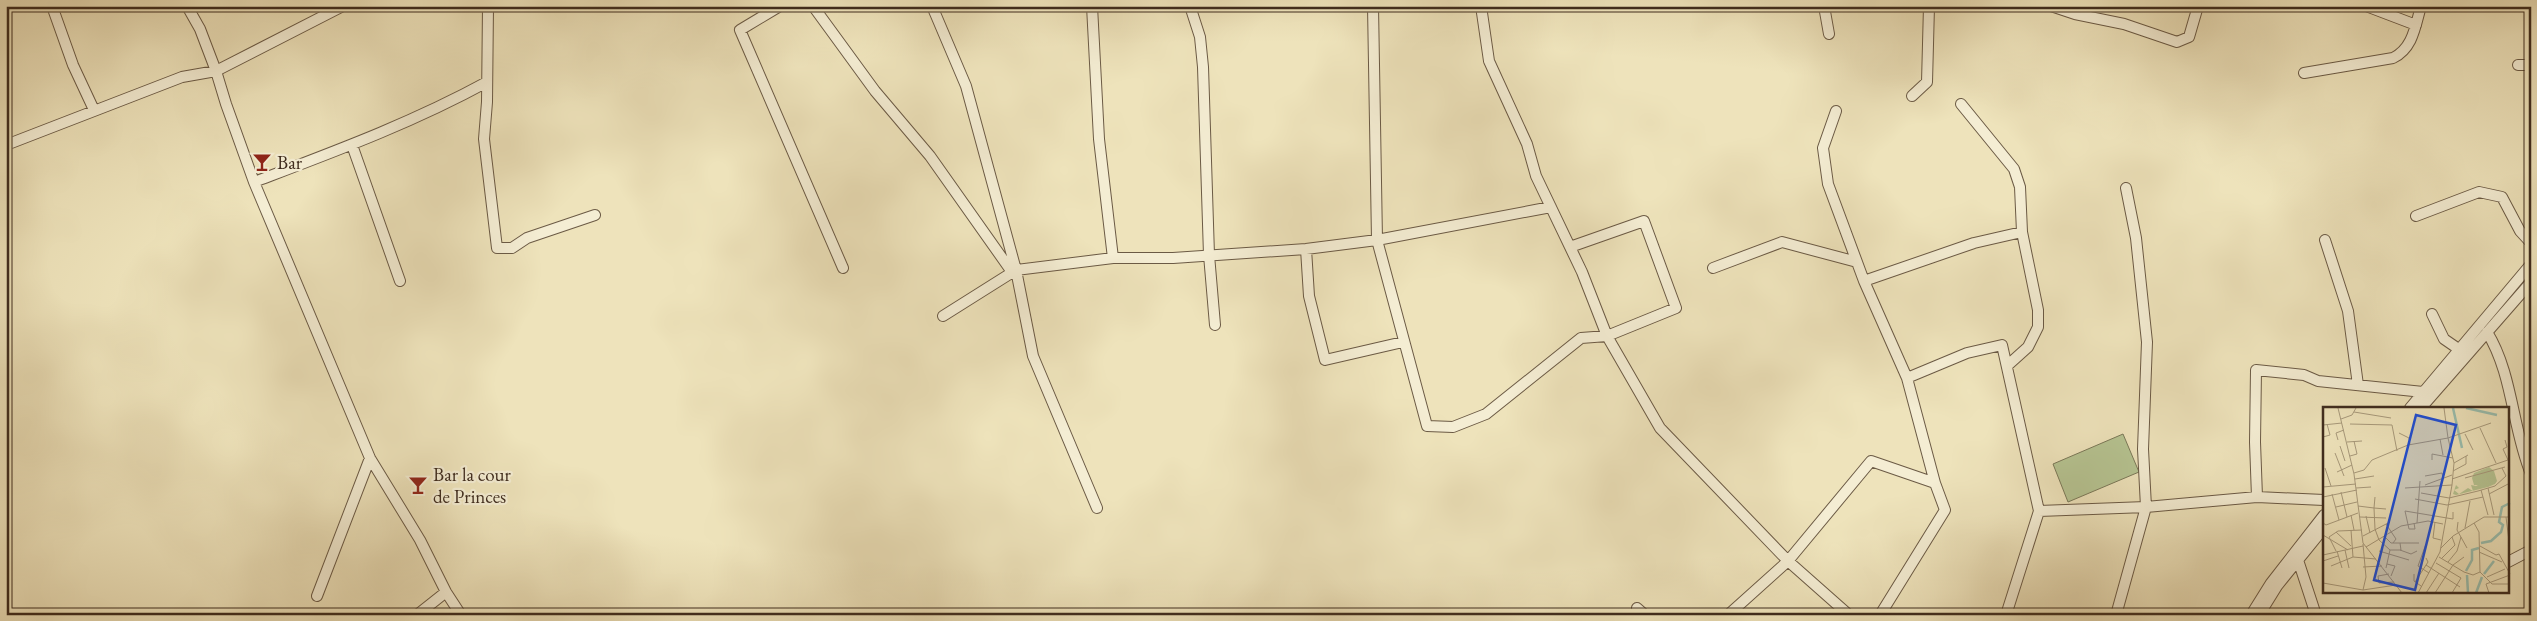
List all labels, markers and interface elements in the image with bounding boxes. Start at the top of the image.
place label: Bar [277,150,303,175]
bar icon: Bar [251,151,273,173]
inset map [2323,407,2510,594]
place label: Bar la cour de Princes [433,462,512,509]
bar icon: Bar la cour de Princes [407,474,429,496]

